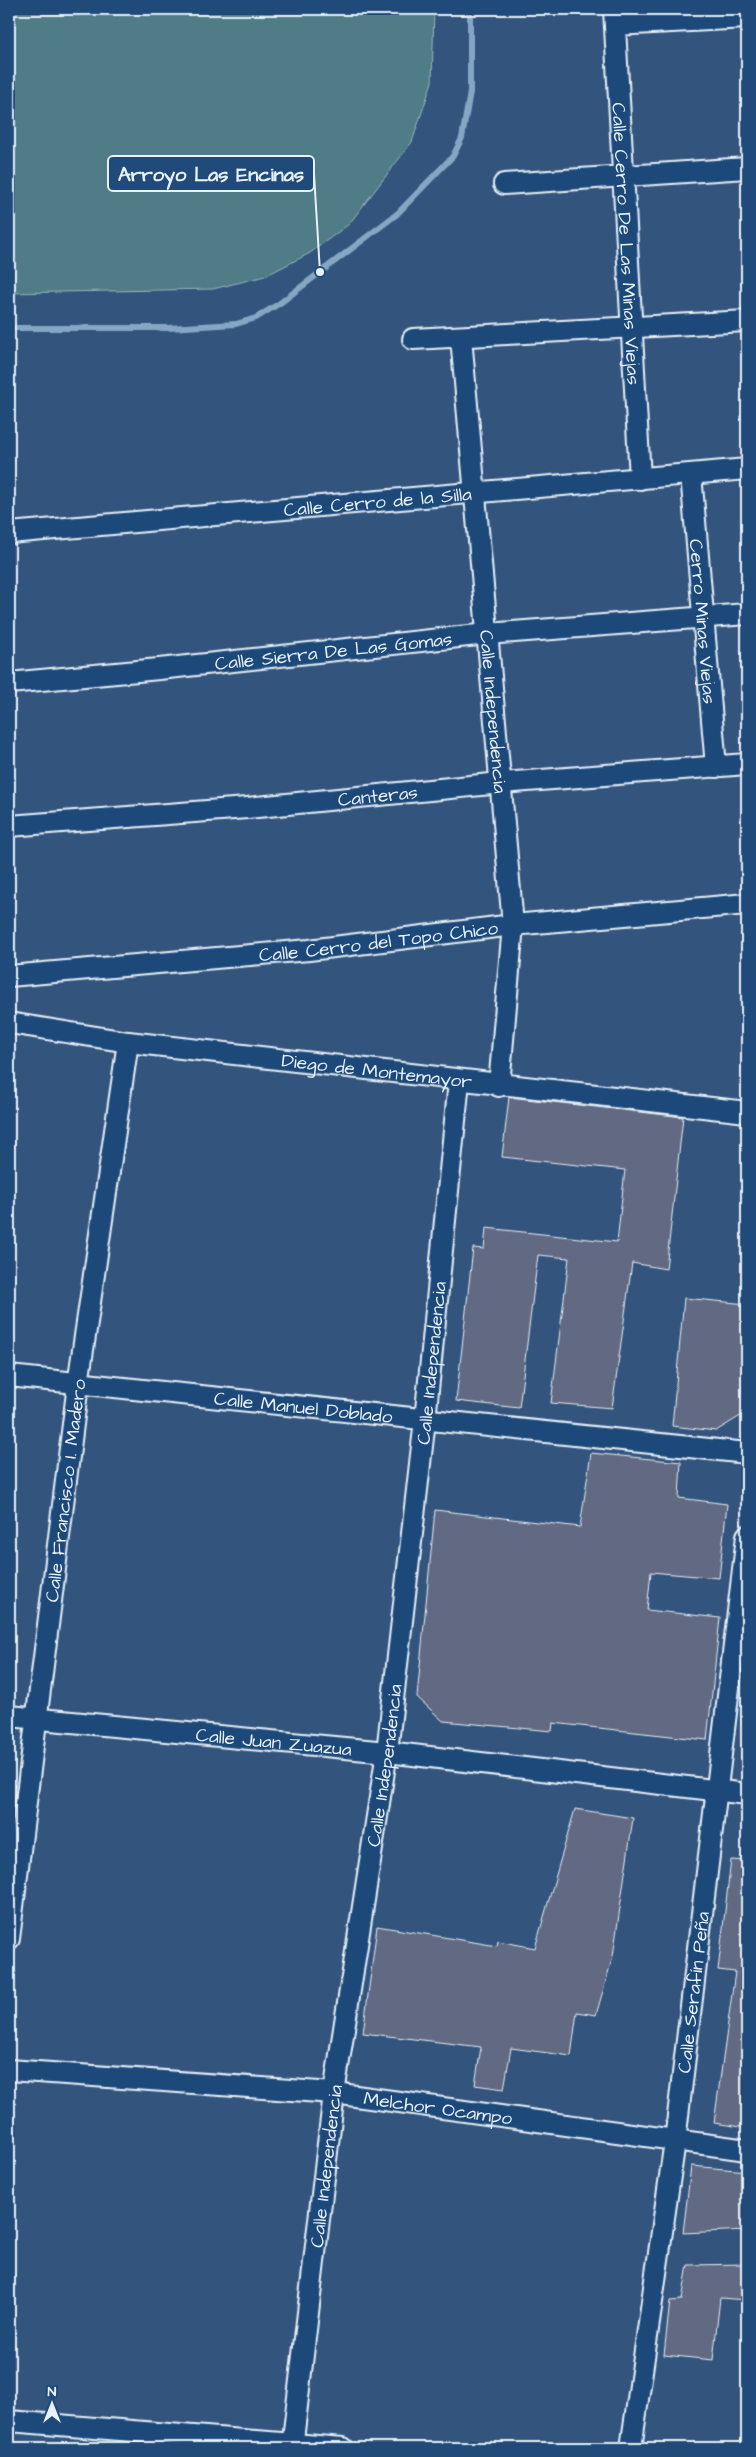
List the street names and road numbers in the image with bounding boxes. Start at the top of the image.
street label: Calle Cerro De Las Minas Viejas [604,102,647,386]
street label: Calle Cerro de la Silla [283,481,473,524]
street label: Cerro Minas Viejas [682,538,723,705]
street label: Calle Sierra De Las Gomas [213,626,454,678]
street label: Calle Independencia [472,629,513,795]
street label: Canteras [337,779,419,814]
street label: Calle Cerro del Topo Chico [258,915,500,969]
street label: Diego de Montemayor [280,1047,474,1096]
street label: Calle Independencia [410,1280,454,1446]
street label: Calle Francisco I. Madero [39,1377,94,1604]
street label: Calle Manuel Doblado [213,1385,394,1431]
street label: Calle Independencia [360,1682,410,1849]
street label: Calle Juan Zuazua [194,1722,353,1764]
street label: Calle Serafín Peña [671,1910,717,2075]
street label: Calle Independencia [304,2082,350,2249]
street label: Melchor Ocampo [362,2085,514,2133]

